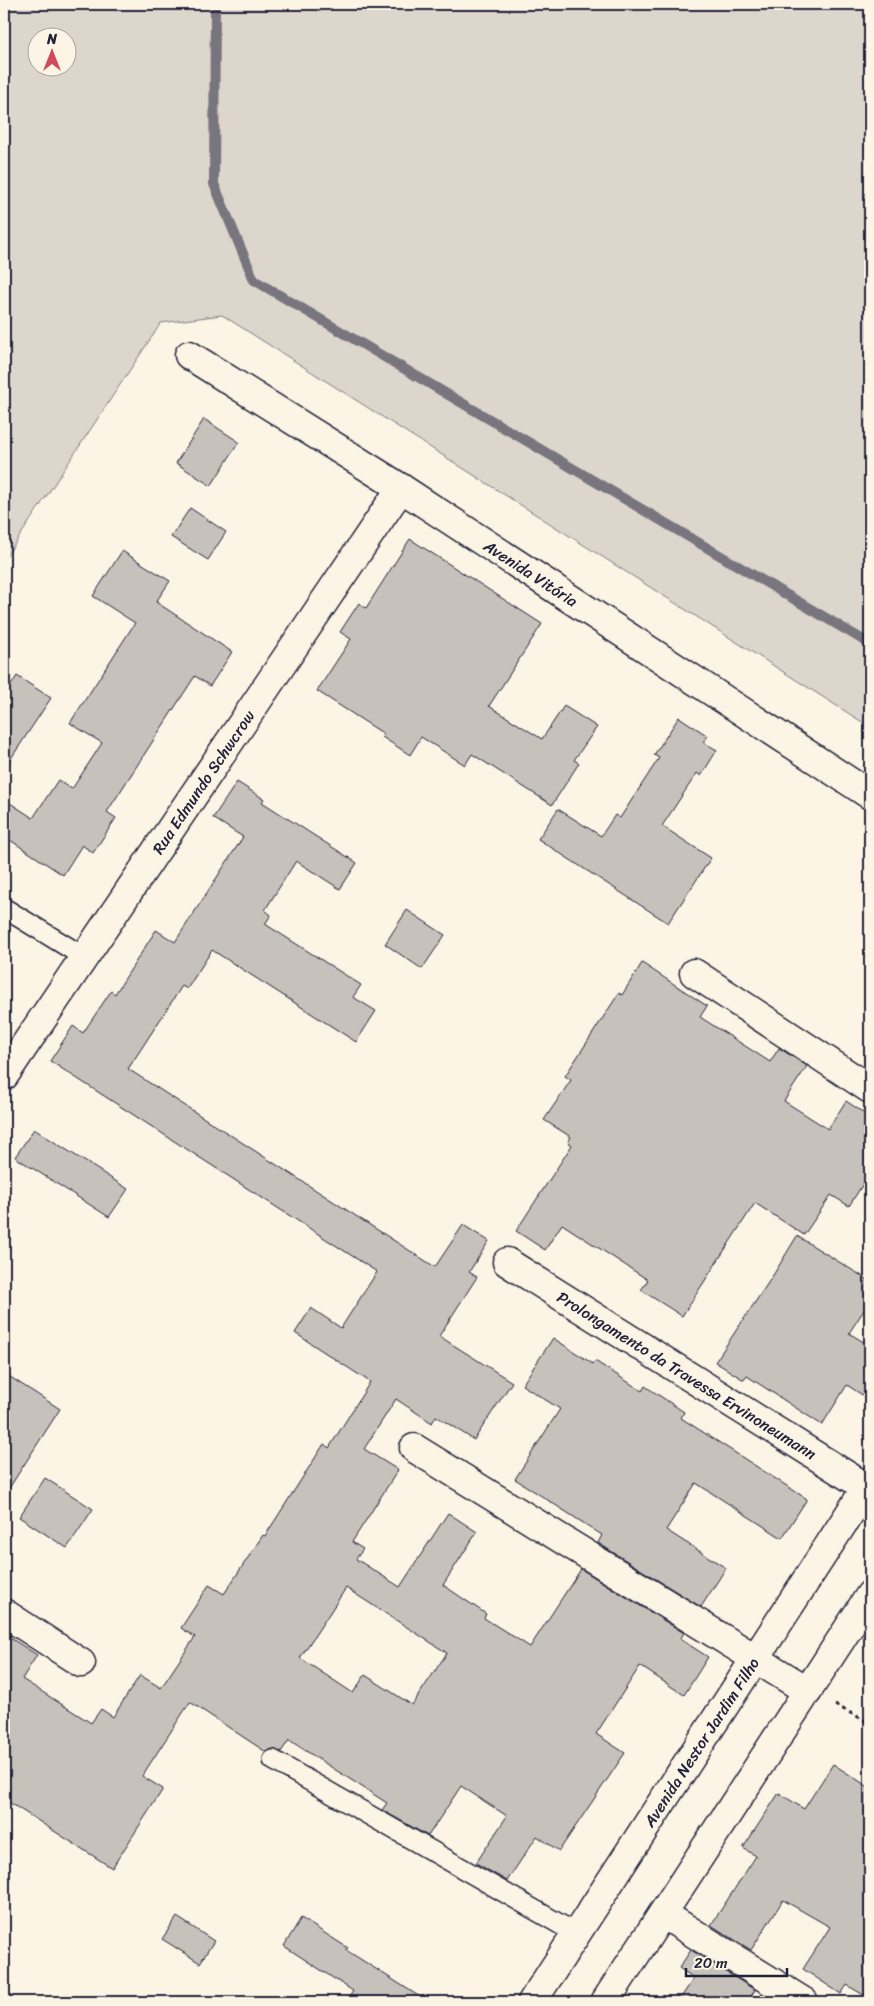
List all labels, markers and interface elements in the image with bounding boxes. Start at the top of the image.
text: N [46,27,57,52]
north arrow [28,28,78,78]
street label: Avenida Vitória [477,531,584,615]
street label: Rua Edmundo Schwcrow [144,703,263,861]
street label: Prolongamento da Travessa Ervinoneumann [551,1283,823,1468]
street label: Avenida Nestor Jardim Filho [635,1651,767,1834]
scale bar [686,1946,788,1978]
text: 20 m [694,1950,728,1976]

